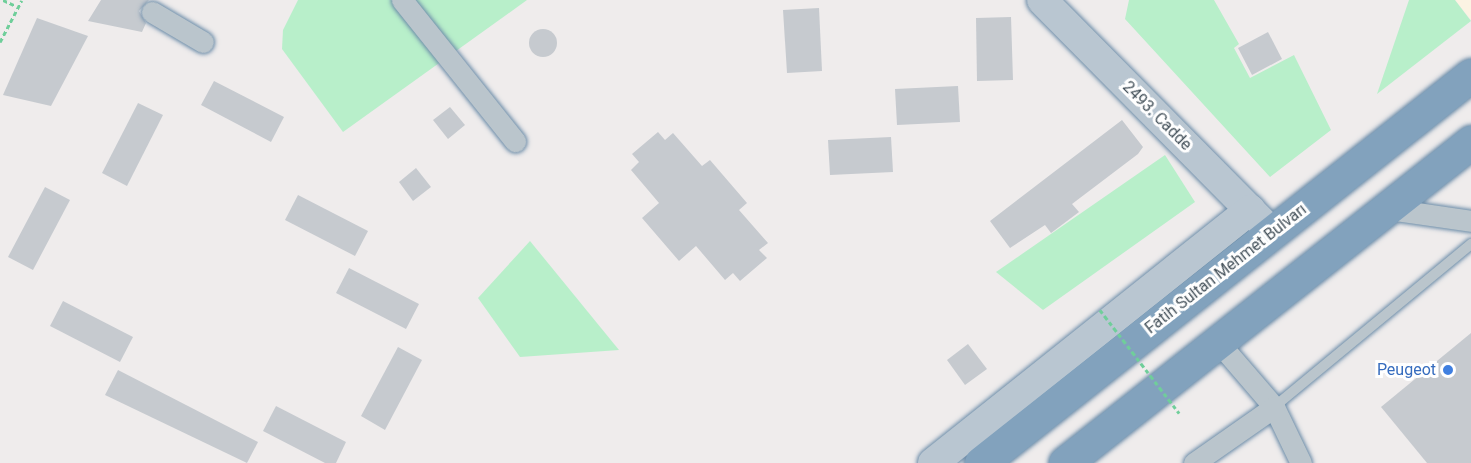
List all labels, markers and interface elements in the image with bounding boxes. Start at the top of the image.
street label: 2493. Cadde [1118,77,1196,155]
street label: Fatih Sultan Mehmet Bulvarı [1141,200,1311,338]
place label: Peugeot [1377,360,1436,380]
marker: Peugeot [1441,363,1455,377]

